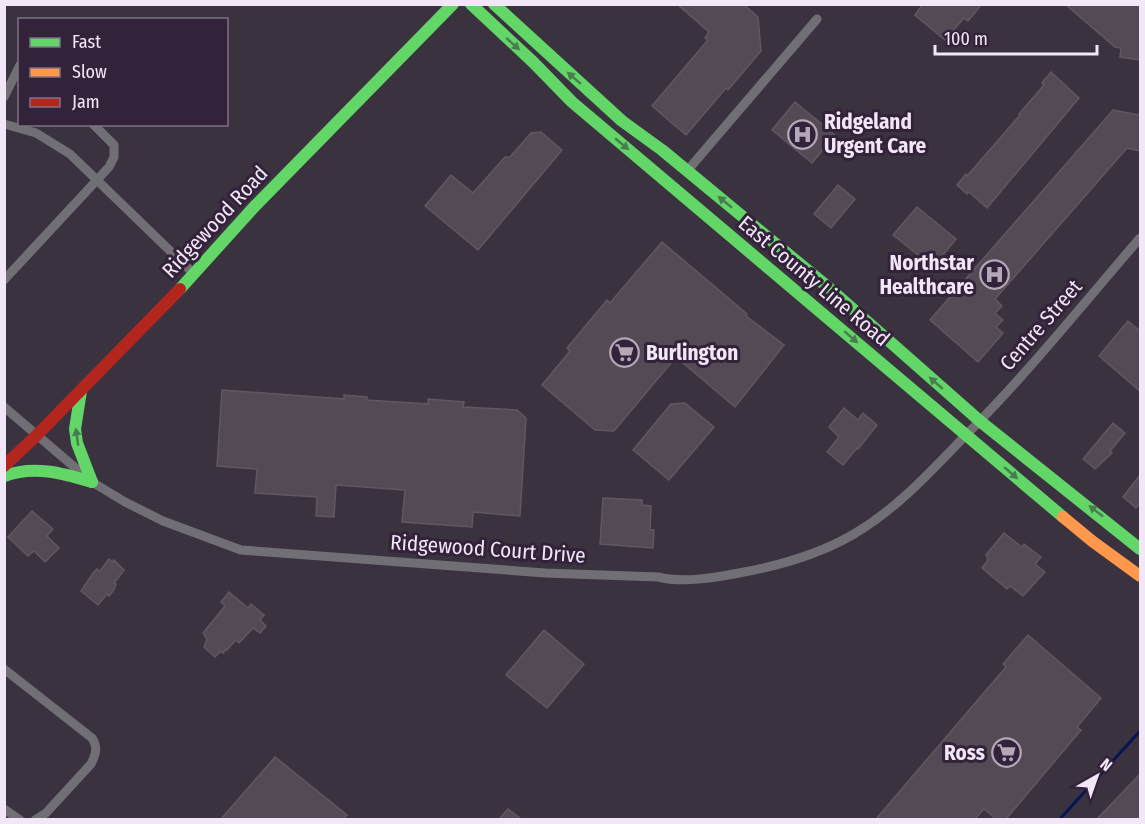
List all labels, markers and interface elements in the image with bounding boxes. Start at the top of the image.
legend [18,18,228,126]
scale bar [935,18,1097,56]
text: 100 m [944,28,988,50]
text: Fast [72,31,101,53]
one-way arrow [506,37,521,51]
text: Slow [72,61,107,83]
one-way arrow [567,72,582,85]
text: Jam [72,91,100,113]
place label: Ridgeland Urgent Care [824,109,927,159]
hospital icon: Ridgeland Urgent Care [787,118,819,150]
one-way arrow [614,137,629,150]
street label: Ridgewood Road [157,161,273,283]
one-way arrow [718,196,733,209]
street label: East County Line Road [733,210,895,352]
place label: Northstar Healthcare [879,250,974,300]
hospital icon: Northstar Healthcare [979,259,1011,291]
street label: Centre Street [994,274,1088,376]
one-way arrow [843,331,859,344]
supermarket icon: Burlington [609,337,641,369]
place label: Burlington [646,340,738,366]
one-way arrow [929,377,944,390]
one-way arrow [72,427,81,446]
one-way arrow [1003,466,1018,479]
one-way arrow [1088,506,1103,518]
street label: Ridgewood Court Drive [389,529,587,569]
supermarket icon: Ross [990,737,1022,769]
place label: Ross [944,740,985,766]
north arrow [1067,746,1127,806]
text: N [1097,755,1116,775]

